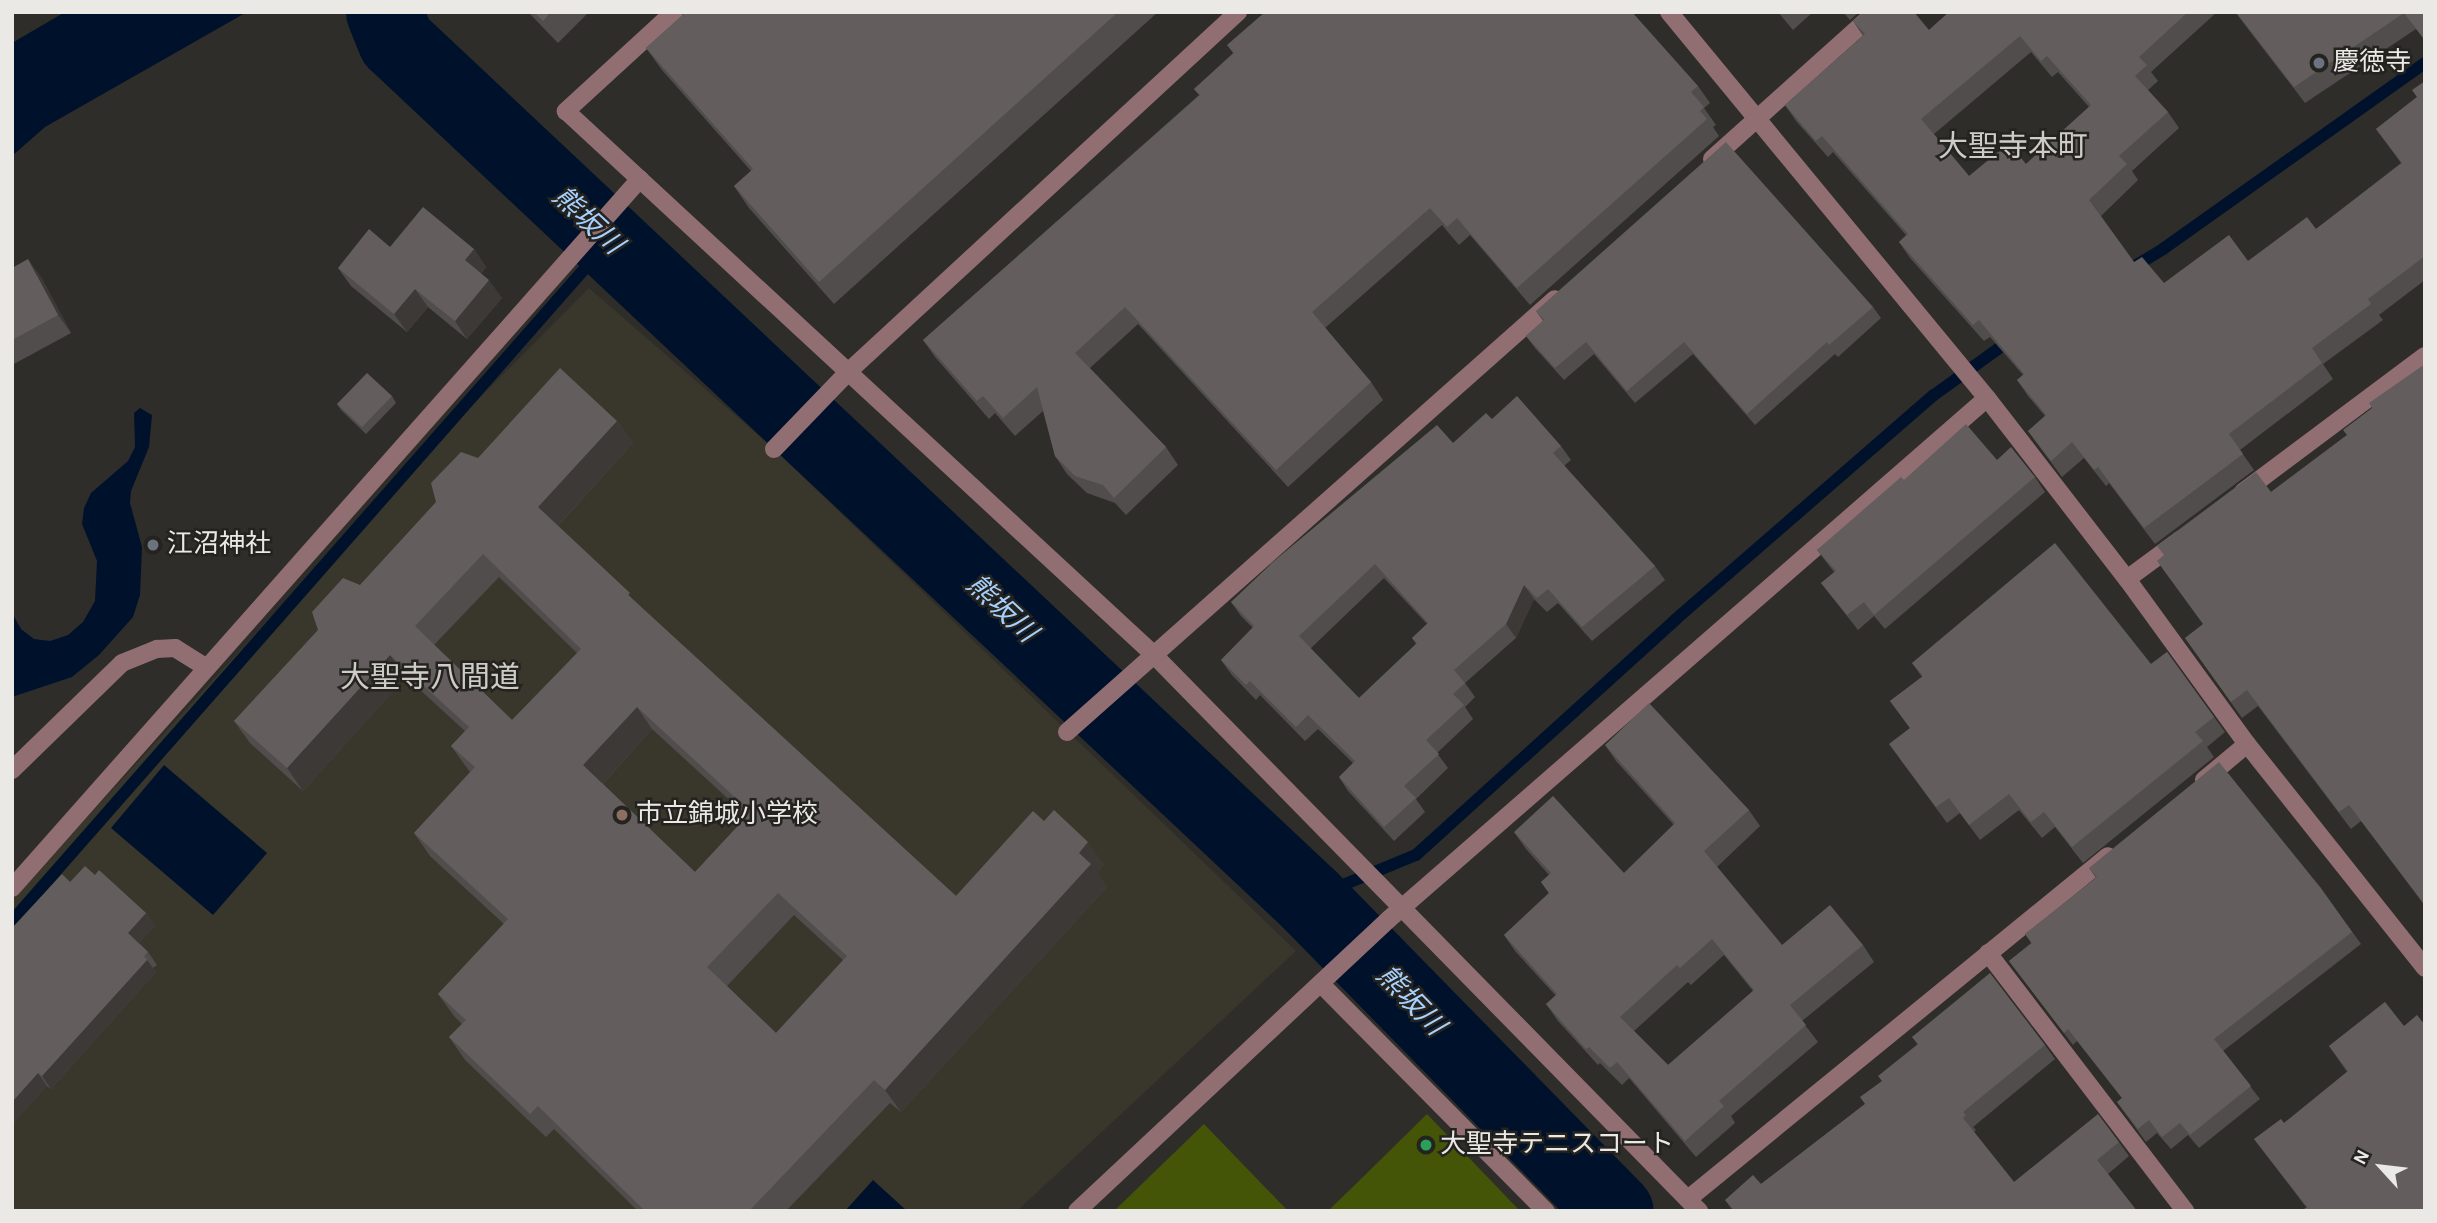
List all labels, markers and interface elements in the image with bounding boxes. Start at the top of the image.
place label: 慶徳寺 [2333,47,2411,79]
marker: 慶徳寺 [2311,55,2327,71]
district label: 大聖寺本町 [1938,129,2088,165]
water label: 熊坂川 [545,180,629,262]
place label: 江沼神社 [167,529,271,561]
marker: 江沼神社 [145,537,161,553]
water label: 熊坂川 [959,568,1043,650]
district label: 大聖寺八間道 [340,660,520,696]
place label: 市立錦城小学校 [636,799,818,831]
marker: 市立錦城小学校 [614,807,630,823]
water label: 熊坂川 [1369,959,1451,1043]
place label: 大聖寺テニスコート [1440,1129,1674,1161]
north arrow [2346,1132,2416,1202]
marker: 大聖寺テニスコート [1418,1137,1434,1153]
text: N [2350,1147,2373,1167]

